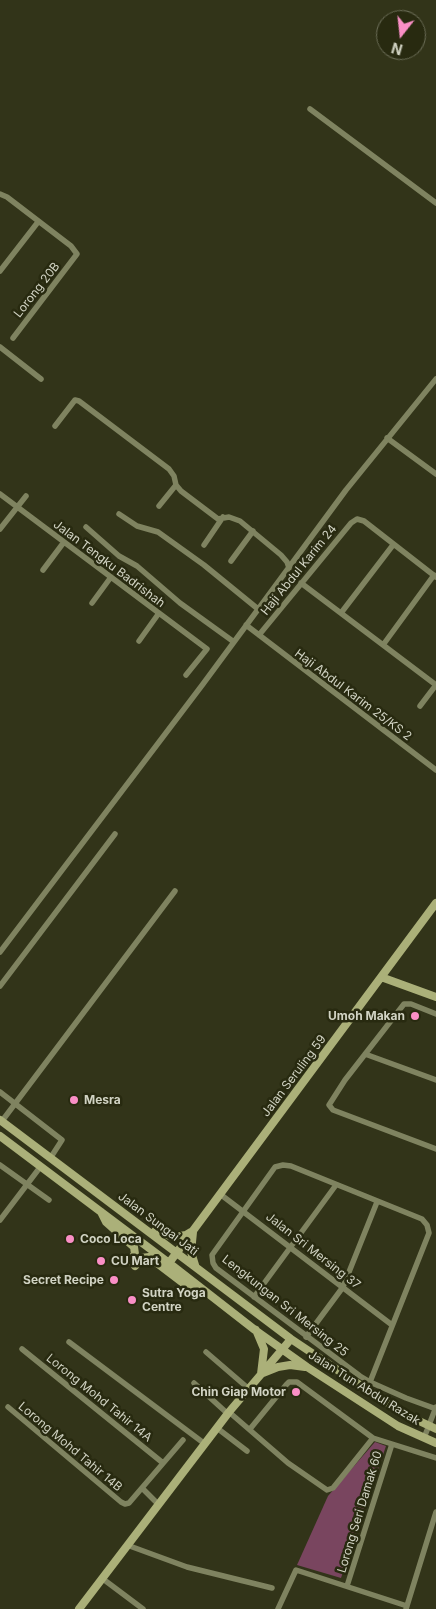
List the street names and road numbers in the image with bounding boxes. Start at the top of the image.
street label: Lorong 20B [11,260,63,320]
street label: Jalan Tengku Badrishah [50,517,168,611]
street label: Haji Abdul Karim 24 [258,522,340,618]
street label: Haji Abdul Karim 25/KS 2 [292,646,414,744]
street label: Jalan Seruling 59 [259,1032,329,1120]
street label: Jalan Sungai Jati [115,1189,201,1259]
street label: Jalan Sri Mersing 37 [263,1210,363,1292]
street label: Lengkungan Sri Mersing 25 [219,1252,351,1360]
street label: Jalan Tun Abdul Razak [306,1348,422,1428]
street label: Lorong Mohd Tahir 14A [43,1351,155,1445]
street label: Lorong Mohd Tahir 14B [15,1399,125,1495]
street label: Lorong Seri Damak 60 [335,1449,385,1575]

